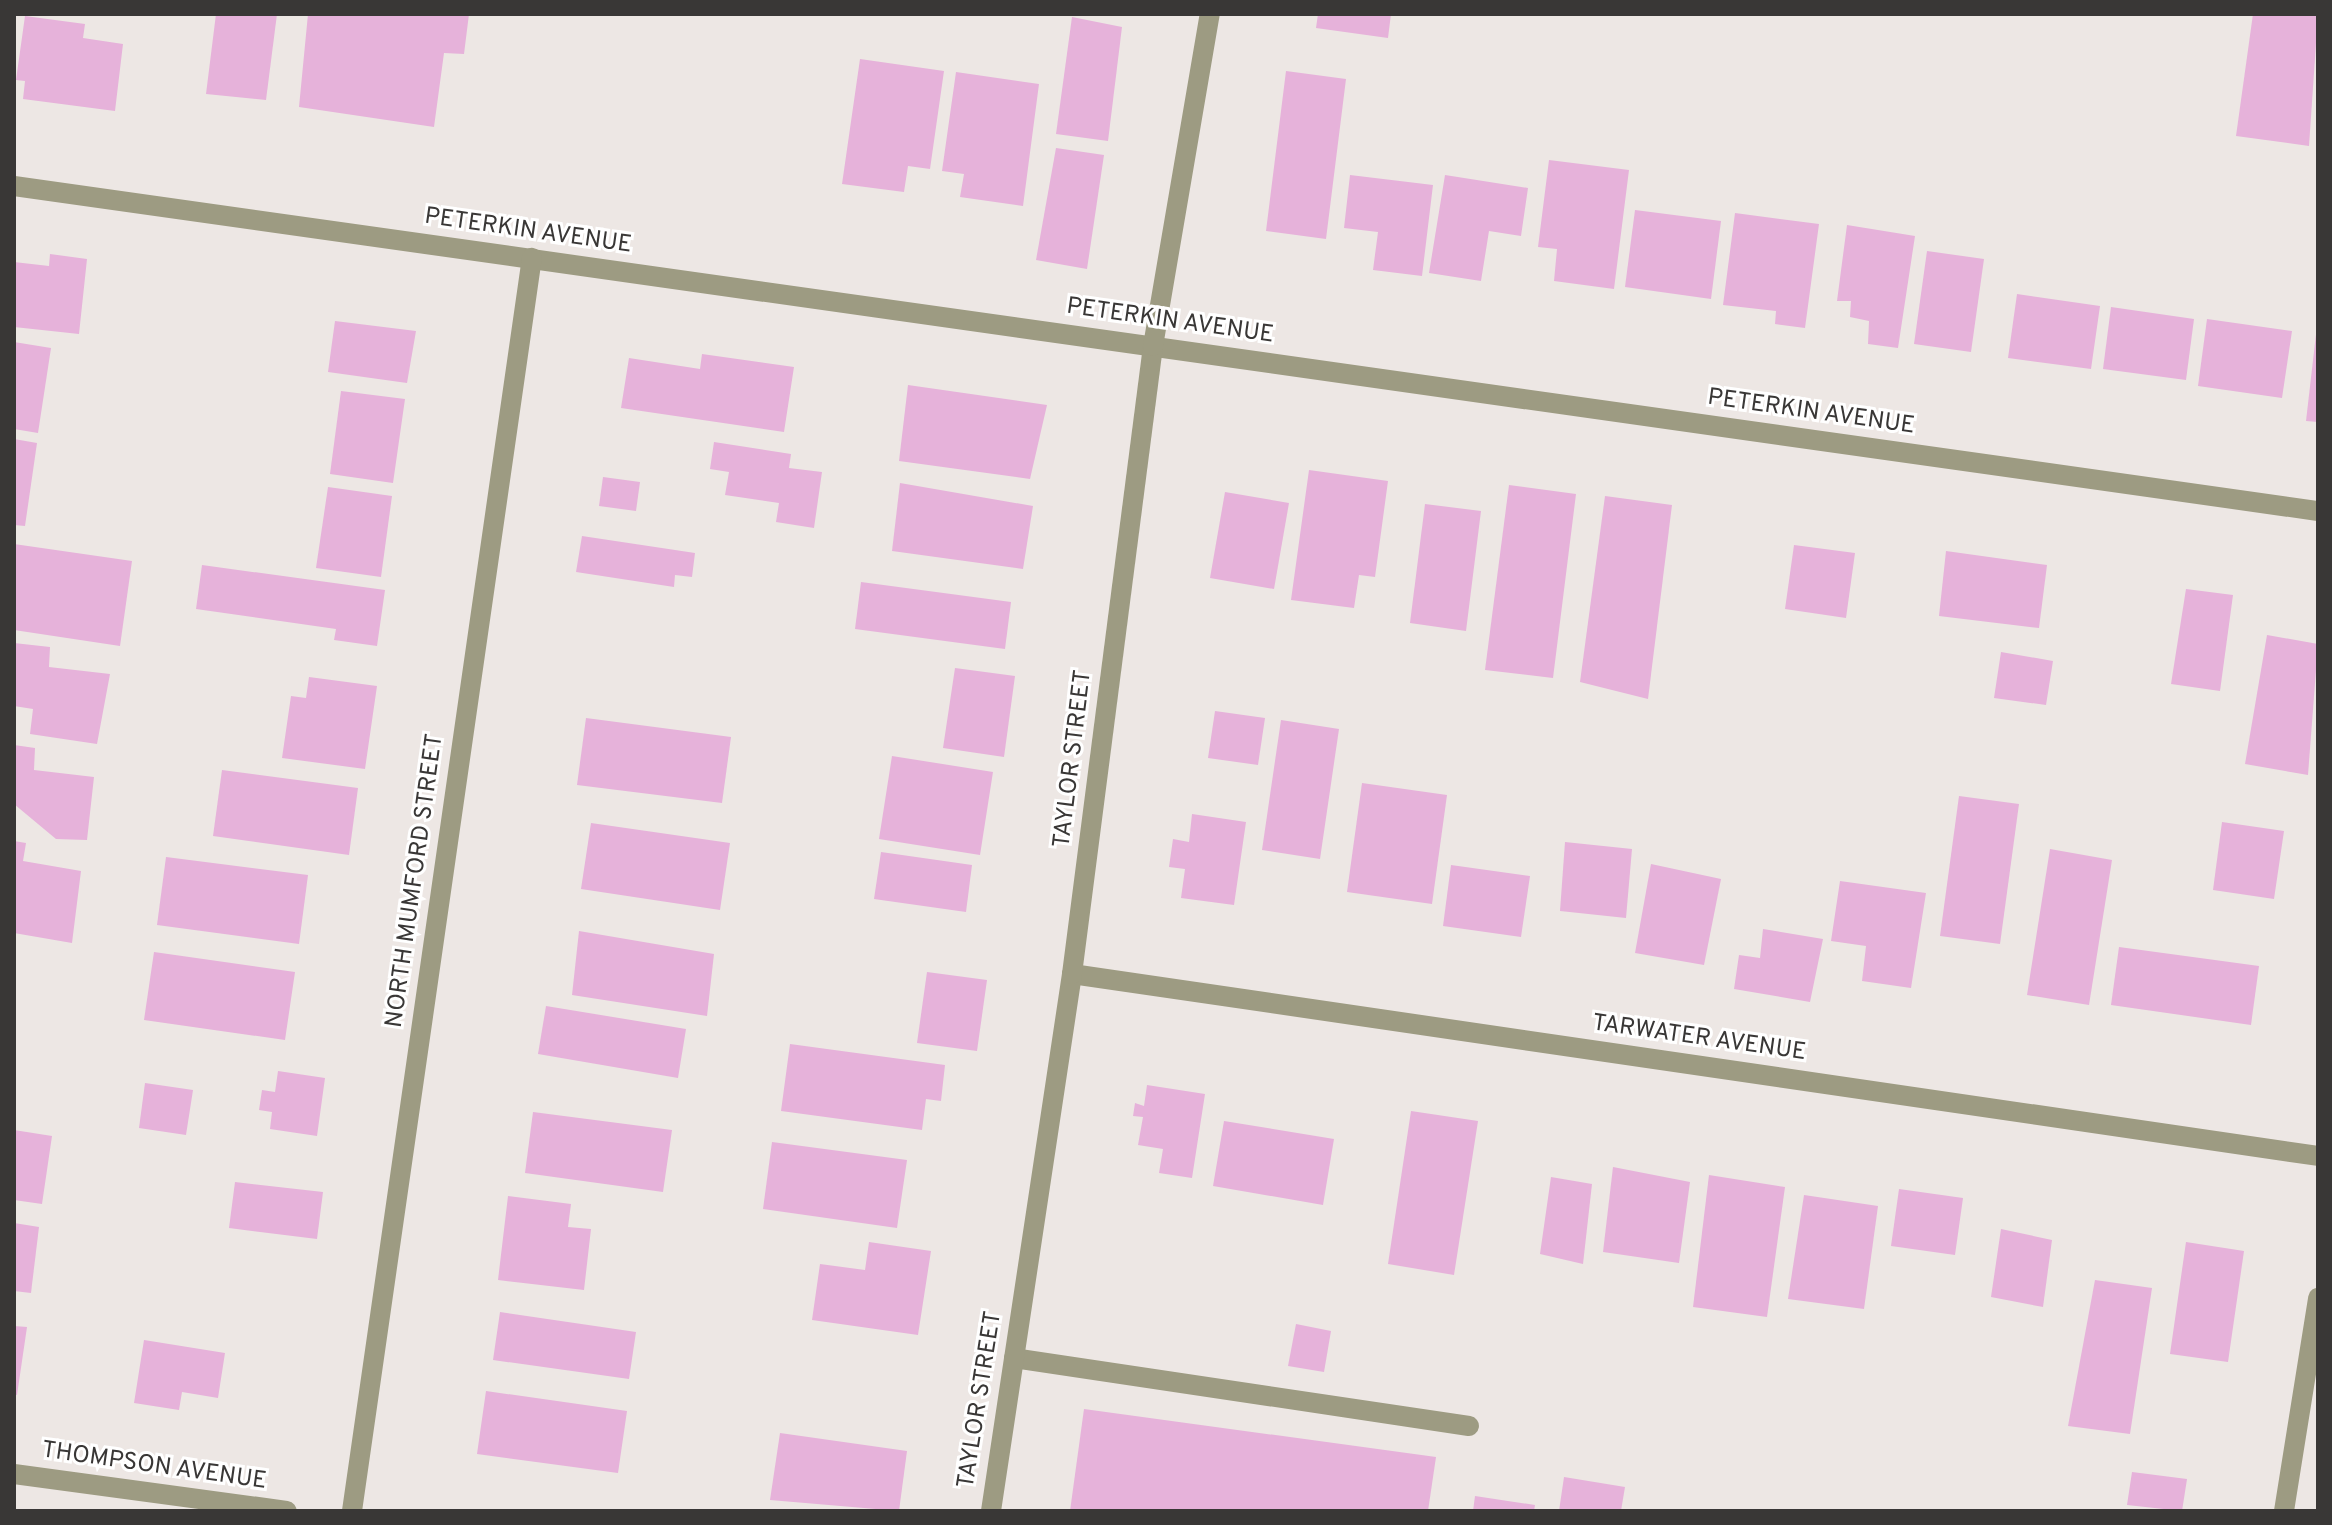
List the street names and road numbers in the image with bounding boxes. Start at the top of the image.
street label: PETERKIN AVENUE [422,203,634,261]
street label: PETERKIN AVENUE [1064,293,1276,351]
street label: PETERKIN AVENUE [1705,384,1917,442]
street label: TAYLOR STREET [1049,668,1099,850]
street label: NORTH MUMFORD STREET [381,732,451,1030]
street label: TARWATER AVENUE [1590,1010,1808,1068]
street label: TAYLOR STREET [953,1309,1009,1491]
street label: THOMPSON AVENUE [39,1437,269,1497]

